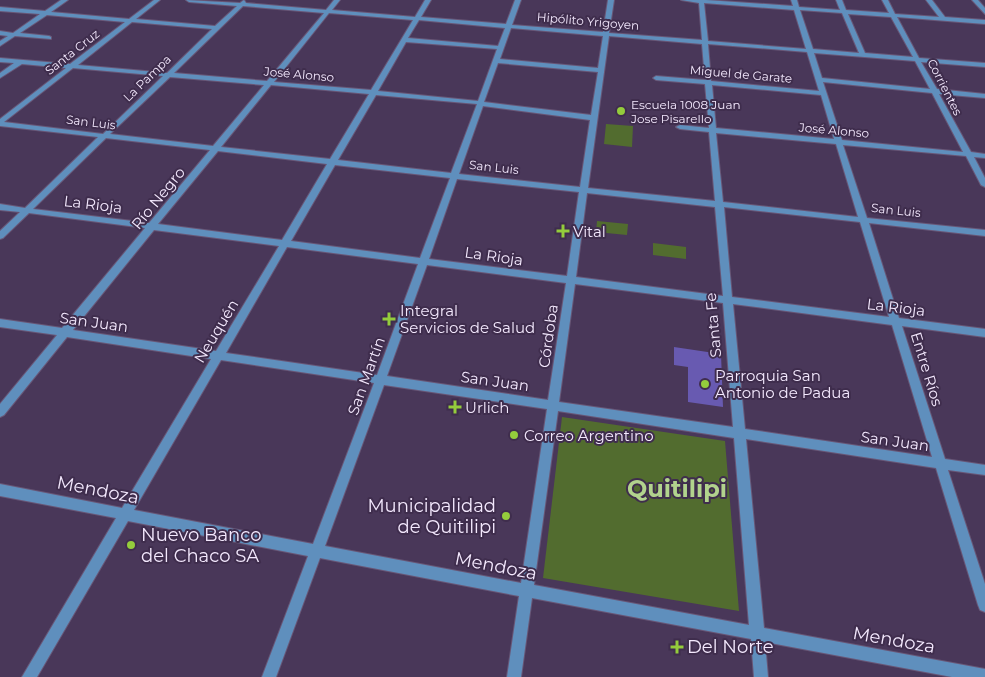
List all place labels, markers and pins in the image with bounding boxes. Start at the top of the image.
place label: Escuela 1008 Juan Jose Pisarello [630,97,741,126]
marker: Escuela 1008 Juan Jose Pisarello [615,105,627,117]
place label: Vital [573,222,606,241]
marker: Vital [557,225,569,237]
place label: Integral Servicios de Salud [400,301,535,337]
marker: Integral Servicios de Salud [382,312,396,326]
place label: Parroquia San Antonio de Padua [715,366,850,402]
marker: Parroquia San Antonio de Padua [699,378,711,390]
place label: Urlich [465,398,509,417]
marker: Urlich [449,401,461,413]
place label: Correo Argentino [524,426,654,445]
marker: Correo Argentino [508,429,520,441]
place label: Municipalidad de Quitilipi [367,495,496,538]
marker: Municipalidad de Quitilipi [500,510,512,522]
place label: Nuevo Banco del Chaco SA [141,524,262,567]
marker: Nuevo Banco del Chaco SA [125,539,137,551]
place label: Del Norte [687,636,774,658]
marker: Del Norte [671,641,683,653]

